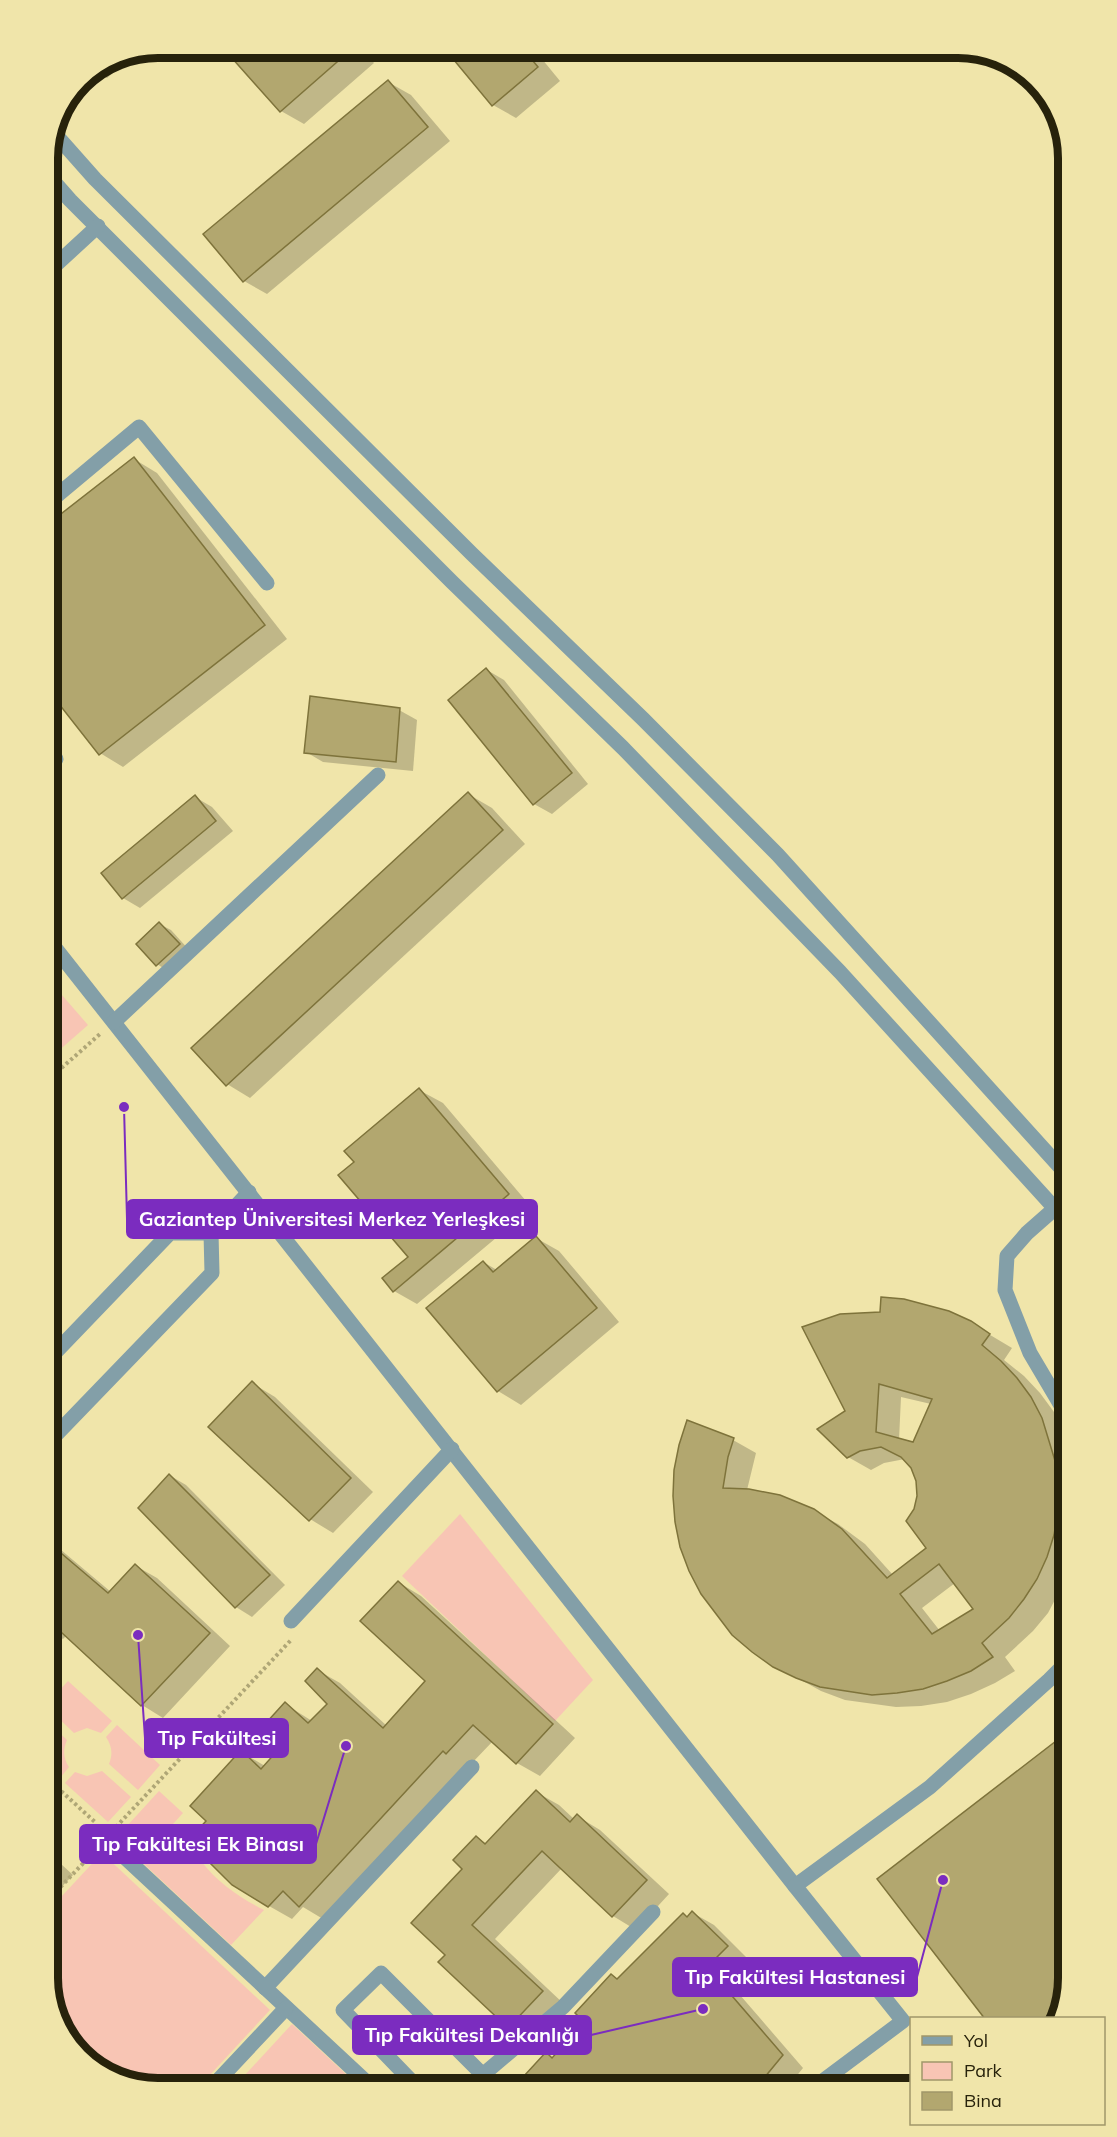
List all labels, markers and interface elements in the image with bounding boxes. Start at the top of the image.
callout: Gaziantep Üniversitesi Merkez Yerleşkesi [127,1200,537,1238]
text: Gaziantep Üniversitesi Merkez Yerleşkesi [139,1206,525,1231]
callout: Tıp Fakültesi [145,1719,288,1757]
text: Tıp Fakültesi [157,1725,277,1750]
callout: Tıp Fakültesi Ek Binası [80,1825,316,1863]
text: Tıp Fakültesi Ek Binası [92,1831,304,1856]
callout: Tıp Fakültesi Hastanesi [673,1958,917,1996]
text: Tıp Fakültesi Hastanesi [685,1964,905,1989]
callout: Tıp Fakültesi Dekanlığı [353,2016,591,2054]
legend [910,2017,1105,2125]
text: Tıp Fakültesi Dekanlığı [365,2022,579,2047]
text: Yol [963,2029,988,2052]
text: Park [964,2059,1003,2082]
text: Bina [964,2089,1002,2112]

